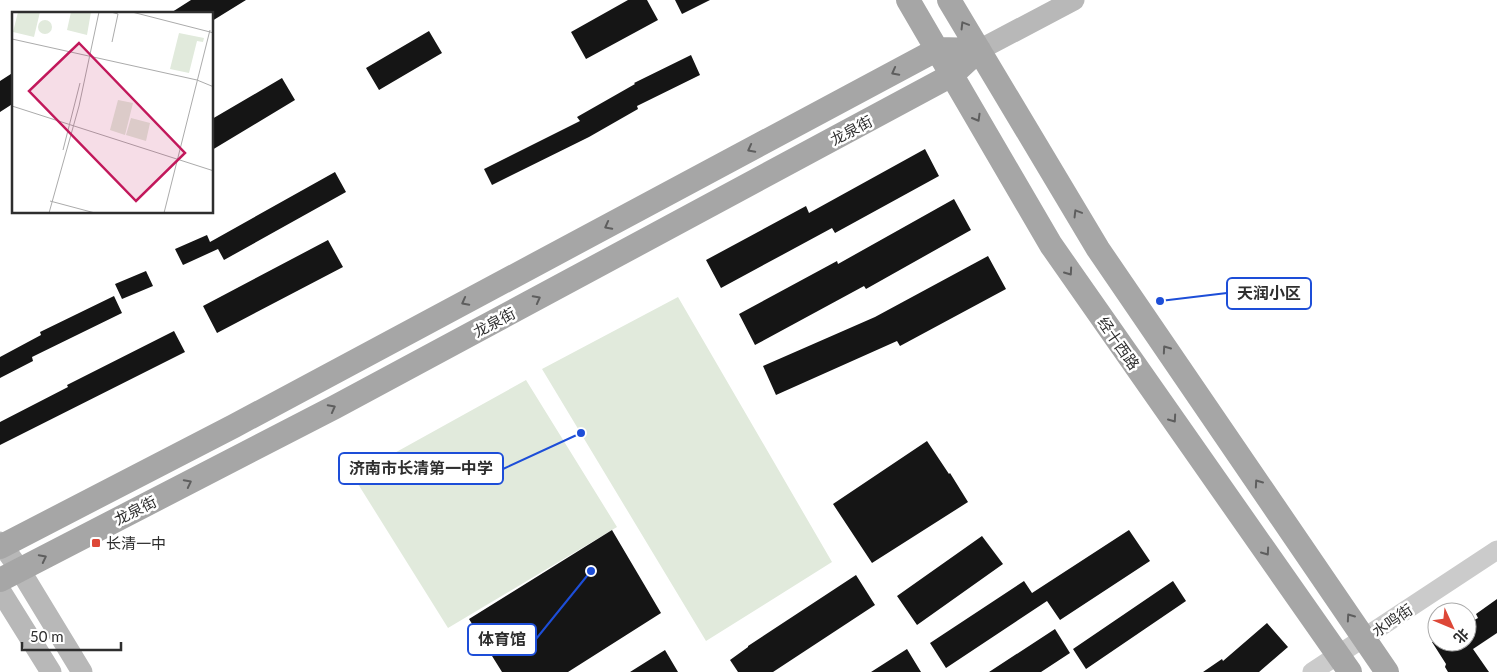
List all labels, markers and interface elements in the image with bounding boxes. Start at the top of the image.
inset map [12,12,214,214]
one-way arrow [960,21,970,30]
one-way arrow [891,66,900,76]
street label: 龙泉街 [827,111,875,149]
one-way arrow [971,112,981,121]
one-way arrow [748,143,757,153]
one-way arrow [1073,210,1083,219]
one-way arrow [604,220,613,230]
one-way arrow [1063,266,1072,276]
callout: 天润小区 [1227,278,1311,309]
text: 天润小区 [1237,283,1301,302]
one-way arrow [531,295,540,305]
one-way arrow [461,296,470,306]
street label: 龙泉街 [470,303,518,341]
street label: 经十西路 [1094,313,1144,373]
one-way arrow [1163,346,1172,355]
one-way arrow [327,404,336,414]
one-way arrow [1167,413,1176,423]
callout: 济南市长清第一中学 [339,453,503,484]
text: 济南市长清第一中学 [349,458,493,477]
one-way arrow [182,479,191,489]
one-way arrow [1255,479,1264,489]
street label: 龙泉街 [111,492,159,528]
place label: 长清一中 [106,534,166,552]
marker: 长清一中 [90,537,102,549]
one-way arrow [1260,546,1269,556]
one-way arrow [38,554,47,564]
street label: 水鸣街 [1368,600,1416,640]
north arrow [1427,602,1477,652]
one-way arrow [1347,613,1356,623]
scale bar [22,620,121,652]
callout: 体育馆 [468,624,536,655]
text: 北 [1451,625,1473,647]
text: 50 m [30,627,64,645]
text: 体育馆 [478,629,526,648]

